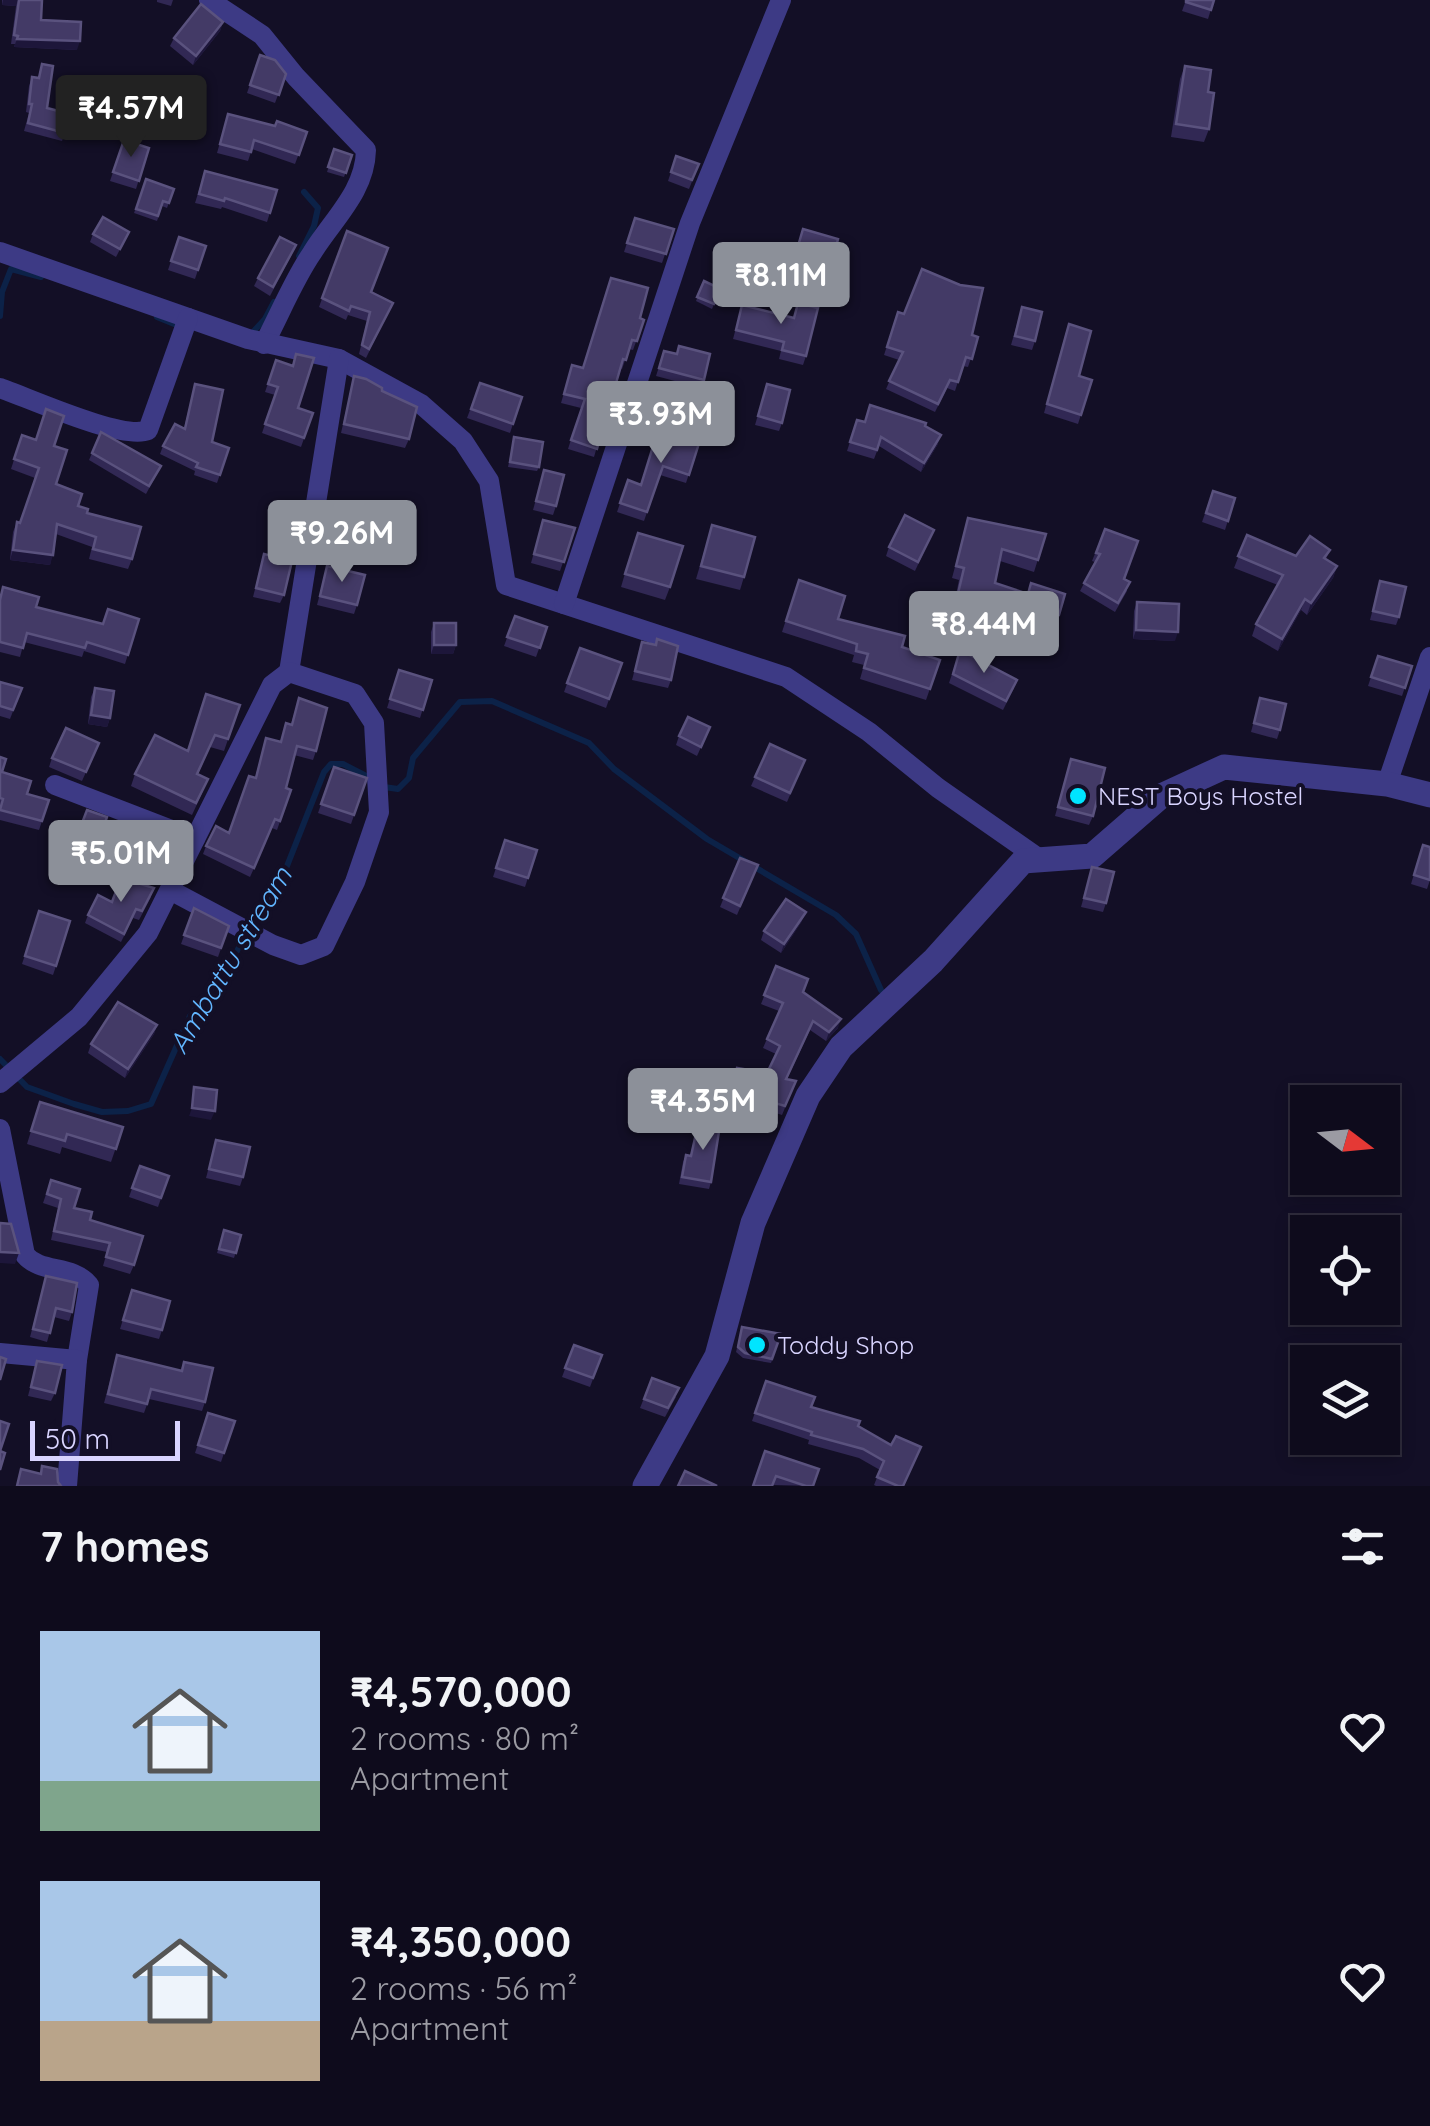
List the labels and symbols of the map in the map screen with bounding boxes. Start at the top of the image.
pin: ₹4.57M [50,75,212,160]
pin: ₹8.11M [700,242,862,327]
pin: ₹3.93M [580,381,742,466]
pin: ₹9.26M [261,500,423,585]
pin: ₹8.44M [903,591,1065,676]
place label: NEST Boys Hostel [1098,780,1303,811]
marker: NEST Boys Hostel [1067,785,1089,807]
pin: ₹5.01M [40,820,202,905]
water label: Ambattu stream [160,860,299,1059]
pin: ₹4.35M [622,1068,784,1153]
north arrow [1290,1085,1400,1195]
place label: Toddy Shop [777,1329,914,1360]
marker: Toddy Shop [746,1334,768,1356]
scale bar [30,1416,180,1460]

